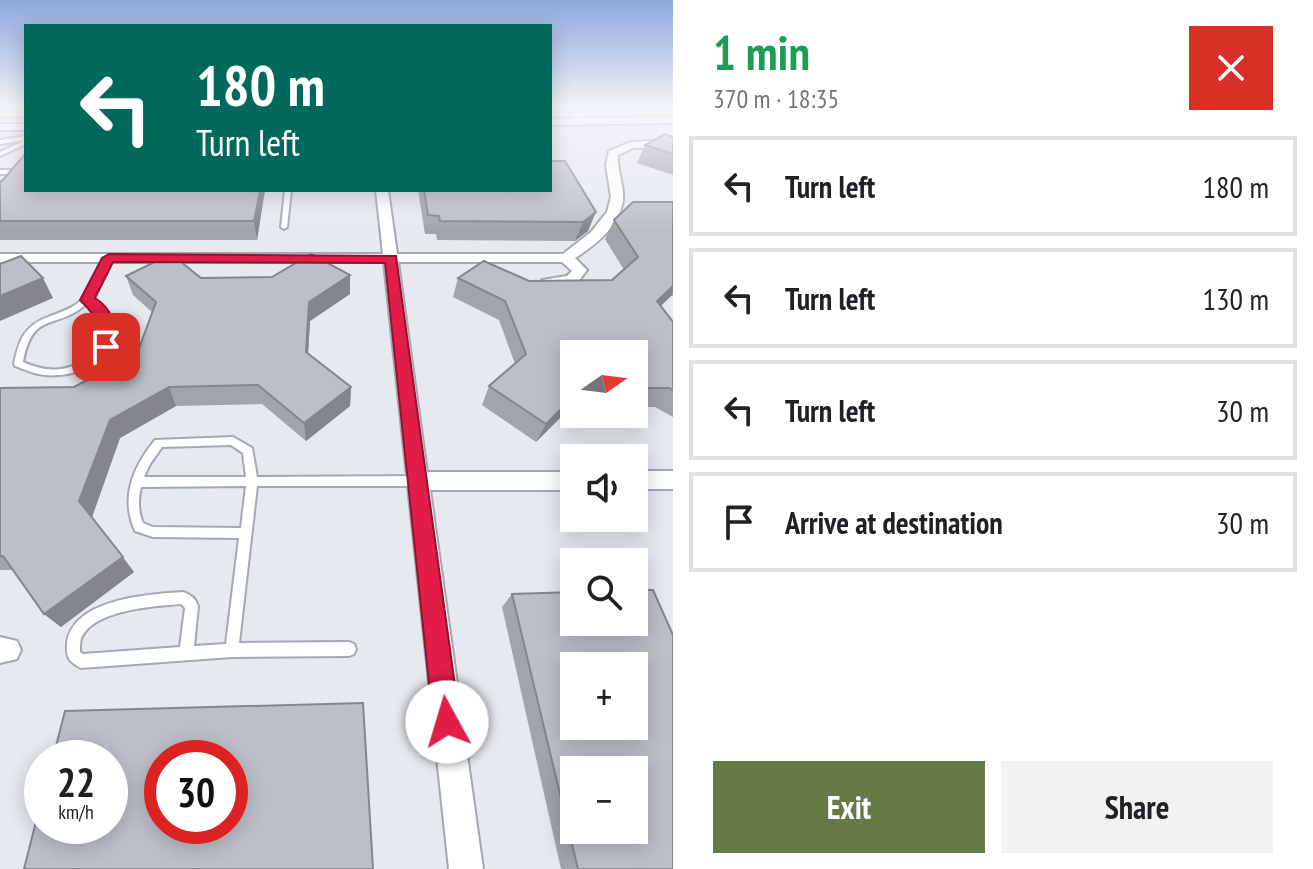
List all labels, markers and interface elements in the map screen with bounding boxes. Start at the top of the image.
text: 1 min [713,21,810,83]
button: close [1189,26,1273,110]
text: 180 m [196,49,325,121]
icon: left [64,56,168,160]
text: 370 m · 18:35 [713,82,839,115]
text: Turn left [196,119,300,166]
icon: left [717,164,761,208]
text: Turn left [785,167,875,206]
text: 180 m [1203,167,1269,206]
icon: left [717,276,761,320]
text: Turn left [785,279,875,318]
text: 130 m [1203,279,1269,318]
pin [72,313,140,381]
icon: arrive [84,325,128,369]
north arrow [560,340,648,428]
map controls [560,340,648,844]
icon: left [717,388,761,432]
text: Turn left [785,391,875,430]
text: 30 m [1216,391,1269,430]
button: sound [560,444,648,532]
icon: arrive [717,500,761,544]
text: Arrive at destination [785,503,1003,542]
text: 30 m [1216,503,1269,542]
button: search [560,548,648,636]
button: + [560,652,648,740]
position arrow [405,680,489,764]
speed limit sign: 30 [144,740,248,844]
text: 22 [57,756,95,808]
button: − [560,756,648,844]
button: Exit [713,761,985,853]
button: Share [1001,761,1273,853]
text: km/h [58,799,94,825]

